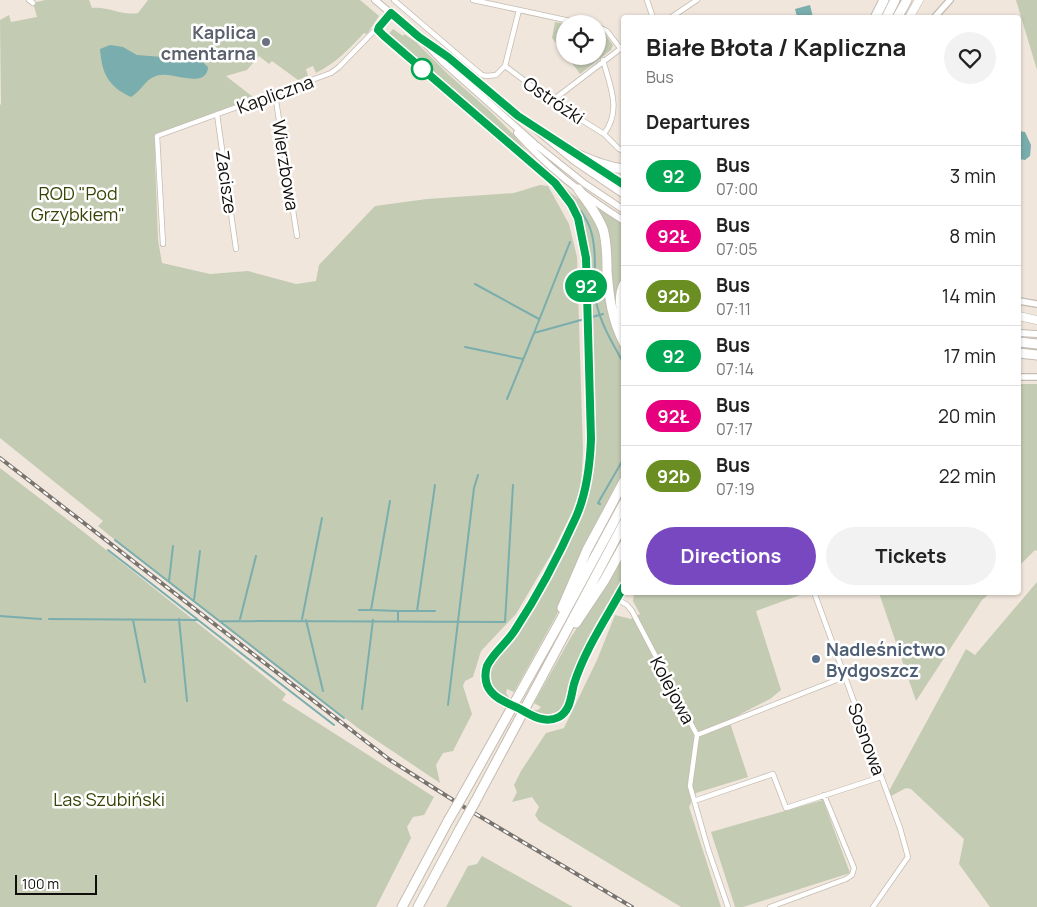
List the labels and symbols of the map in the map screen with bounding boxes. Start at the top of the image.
place label: Kaplica cmentarna [161,20,256,65]
marker: Kaplica cmentarna [260,36,272,48]
unlabelled marker [411,58,433,80]
street label: Kapliczna [233,69,317,119]
street label: Ostróżki [519,71,589,129]
street label: Wierzbowa [267,118,305,212]
street label: Zacisze [211,149,243,215]
park label: ROD "Pod Grzybkiem" [31,181,125,226]
line badge: 92 [564,270,608,302]
place label: Nadleśnictwo Bydgoszcz [826,637,946,682]
street label: Kolejowa [645,652,701,728]
marker: Nadleśnictwo Bydgoszcz [810,653,822,665]
street label: Sosnowa [843,700,891,778]
park label: Las Szubiński [53,787,165,811]
scale bar [15,872,98,895]

